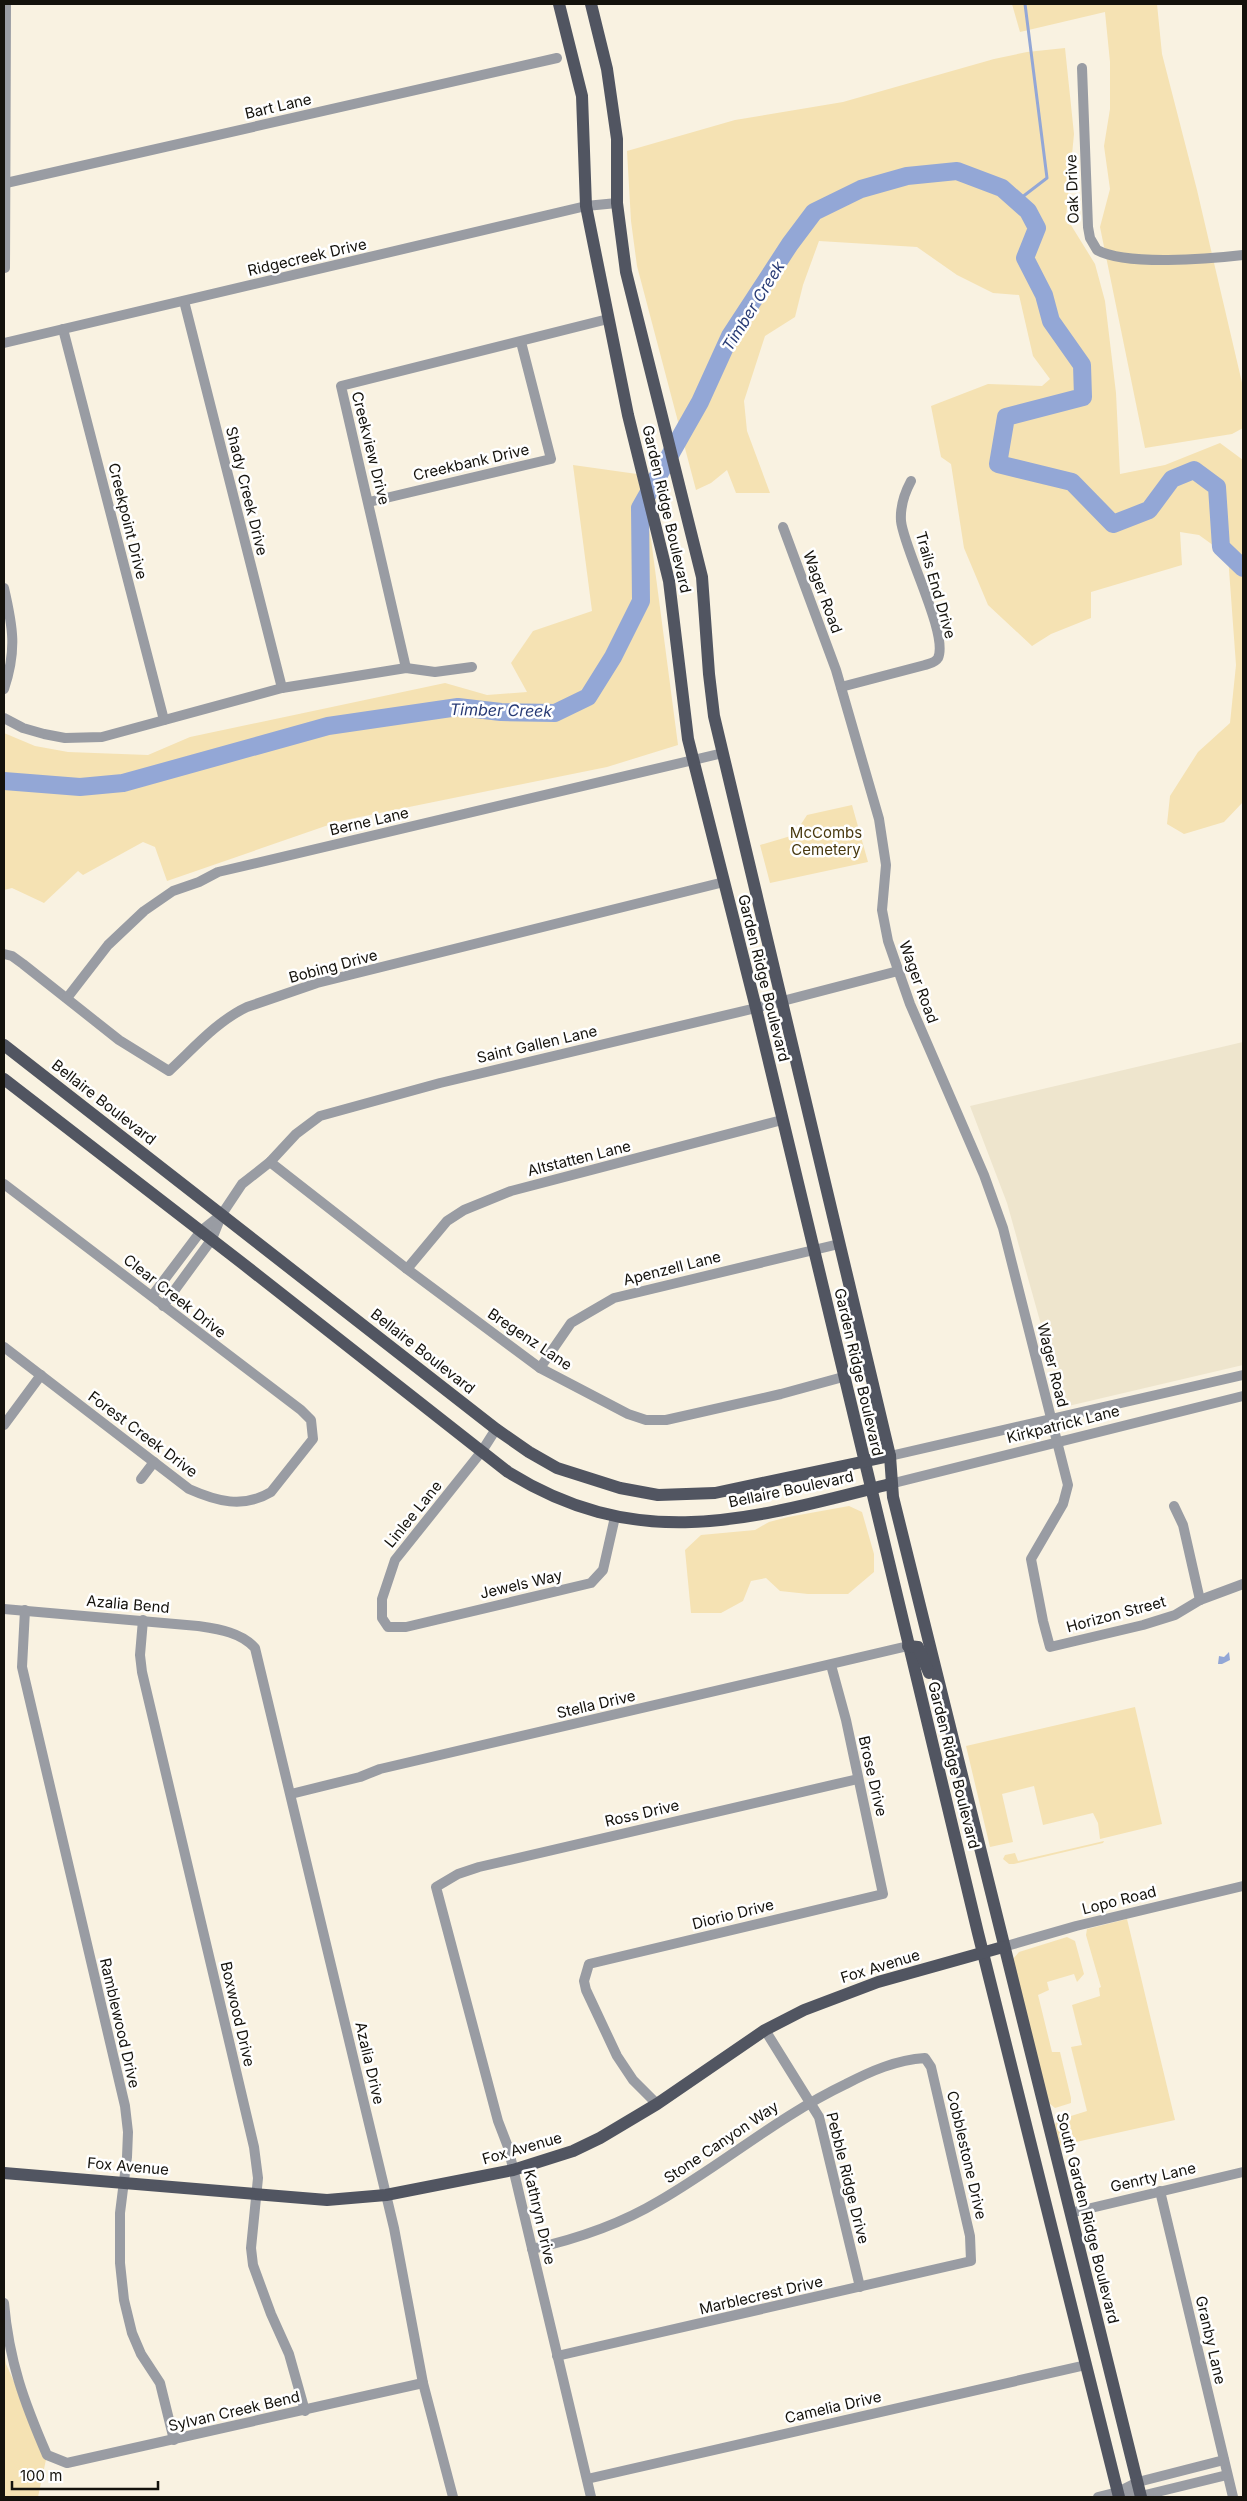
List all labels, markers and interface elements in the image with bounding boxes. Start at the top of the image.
street label: Bart Lane [243,89,313,123]
street label: Oak Drive [1061,154,1083,224]
street label: Ridgecreek Drive [246,234,368,280]
water label: Timber Creek [717,257,789,355]
street label: Creekview Drive [348,389,394,507]
street label: Garden Ridge Boulevard [638,423,696,595]
street label: Shady Creek Drive [222,424,272,558]
street label: Creekbank Drive [411,439,531,485]
street label: Creekpoint Drive [104,461,152,581]
street label: Trails End Drive [912,529,960,641]
street label: Wager Road [799,548,847,636]
water label: Timber Creek [450,699,553,721]
street label: Berne Lane [328,803,410,839]
park label: McCombs Cemetery [790,823,862,859]
street label: Garden Ridge Boulevard [734,892,794,1064]
street label: Wager Road [895,938,943,1026]
street label: Bobing Drive [287,945,379,987]
street label: Saint Gallen Lane [475,1021,599,1067]
street label: Bellaire Boulevard [48,1055,160,1149]
street label: Altstatten Lane [525,1136,633,1180]
street label: Apenzell Lane [621,1247,723,1289]
street label: Clear Creek Drive [120,1250,230,1342]
street label: Garden Ridge Boulevard [830,1286,888,1458]
street label: Bellaire Boulevard [367,1304,479,1398]
street label: Bregenz Lane [484,1304,576,1374]
street label: Wager Road [1033,1321,1073,1409]
street label: Forest Creek Drive [85,1387,201,1481]
street label: Kirkpatrick Lane [1005,1401,1121,1447]
street label: Bellaire Boulevard [727,1466,855,1512]
street label: Linlee Lane [380,1477,446,1551]
street label: Jewels Way [478,1565,565,1603]
street label: Azalia Bend [86,1591,170,1617]
street label: Horizon Street [1064,1592,1168,1636]
street label: Garden Ridge Boulevard [924,1679,984,1851]
street label: Stella Drive [555,1686,637,1722]
street label: Brose Drive [854,1734,892,1818]
street label: Ross Drive [603,1795,681,1831]
street label: Lopo Road [1080,1882,1158,1918]
street label: Diorio Drive [690,1895,776,1933]
street label: Fox Avenue [838,1945,922,1987]
street label: Ramblewood Drive [96,1956,144,2090]
street label: Boxwood Drive [217,1960,259,2068]
street label: Azalia Drive [351,2020,389,2106]
street label: Cobblestone Drive [943,2089,991,2221]
street label: Stone Canyon Way [660,2096,782,2187]
street label: Pebble Ridge Drive [822,2110,874,2246]
street label: South Garden Ridge Boulevard [1053,2110,1123,2326]
street label: Fox Avenue [480,2128,564,2168]
street label: Fox Avenue [86,2153,170,2179]
street label: Genrty Lane [1108,2158,1198,2196]
street label: Kathryn Drive [520,2168,560,2266]
street label: Marblecrest Drive [697,2272,825,2318]
street label: Granby Lane [1192,2294,1230,2386]
street label: Sylvan Creek Bend [166,2387,302,2435]
street label: Camelia Drive [783,2387,883,2427]
scale bar [12,2458,159,2490]
text: 100 m [20,2466,62,2485]

